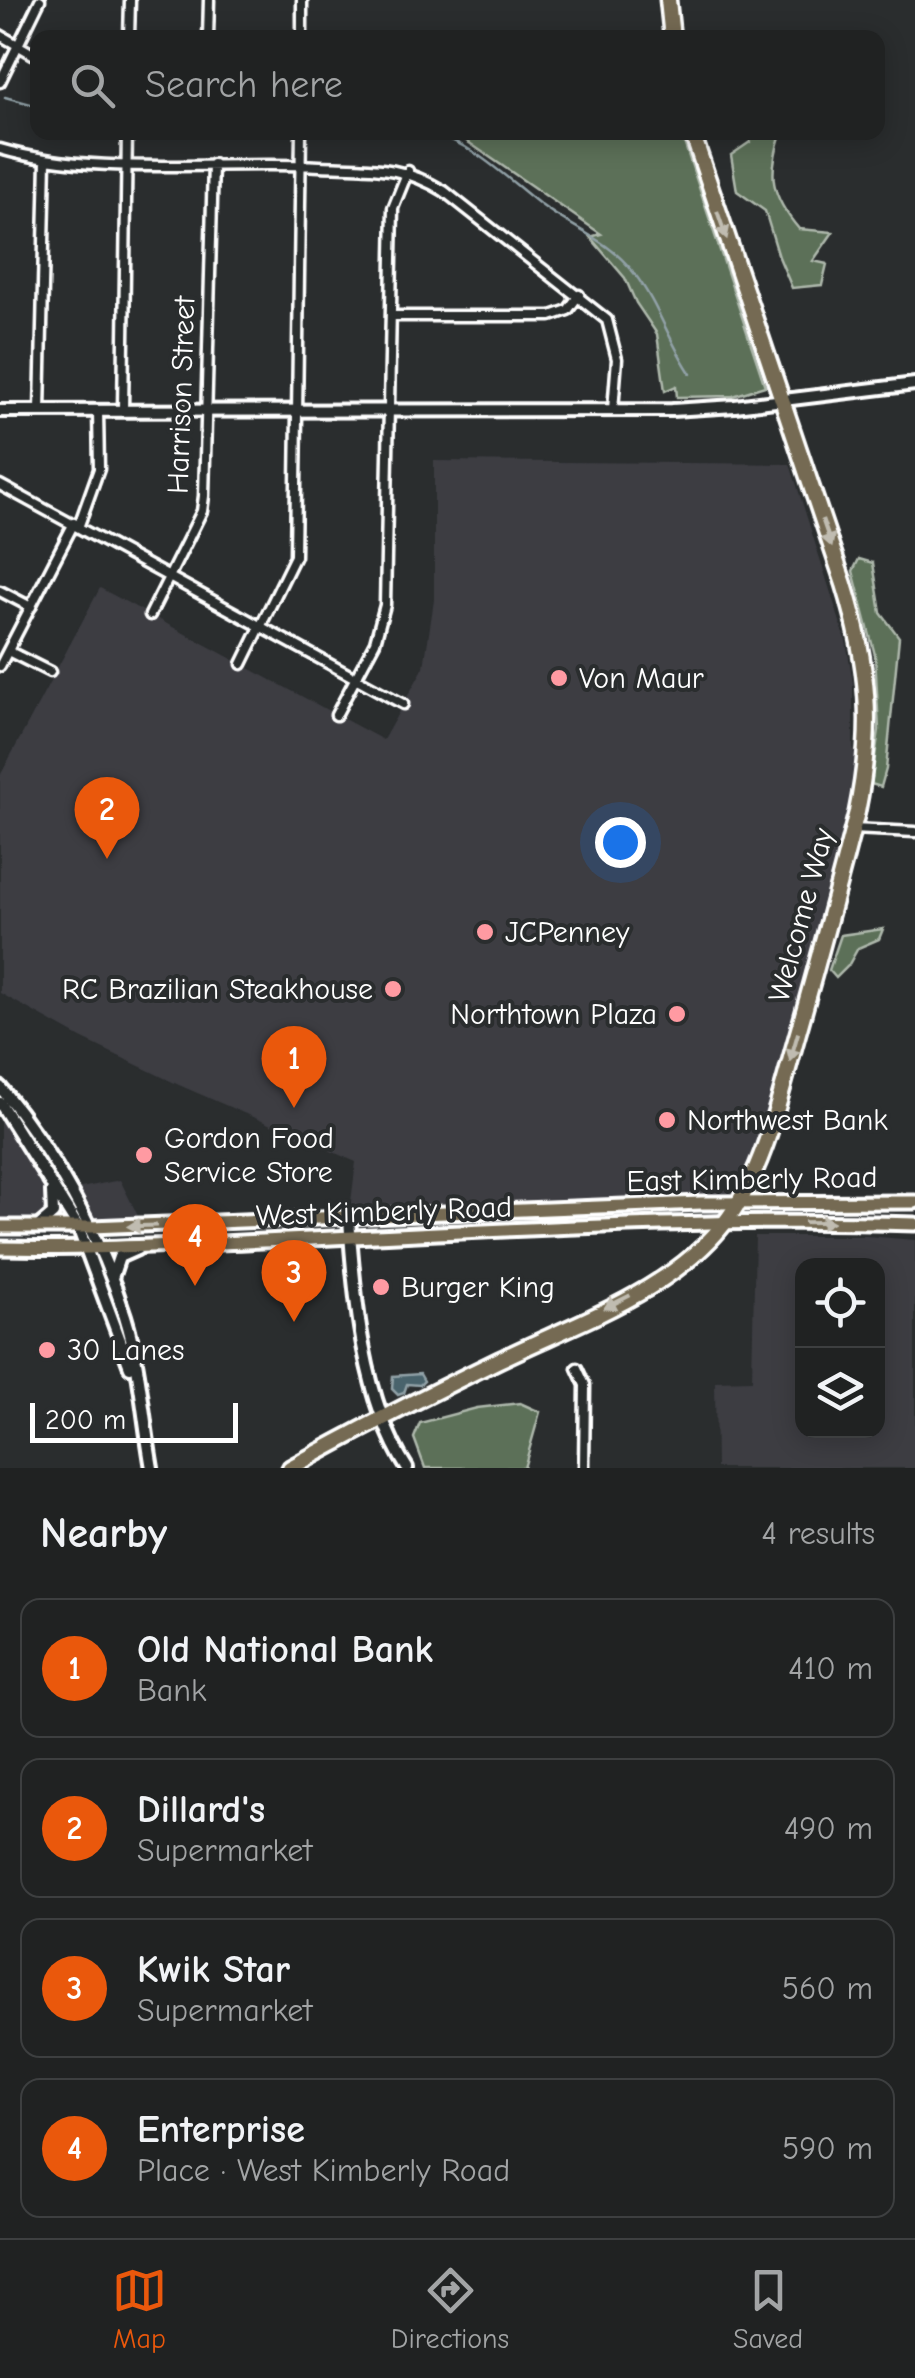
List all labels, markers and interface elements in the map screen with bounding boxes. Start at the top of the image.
search box [30,30,885,140]
icon: search [65,58,120,113]
text: Search here [145,63,343,107]
one-way arrow [715,211,730,241]
street label: Harrison Street [161,294,202,494]
one-way arrow [820,518,835,548]
place label: Von Maur [579,661,704,696]
marker: Von Maur [548,667,570,689]
pin: 2 [74,776,140,859]
your location [595,817,646,868]
street label: Welcome Way [761,824,842,1006]
place label: JCPenney [505,915,630,950]
marker: JCPenney [474,921,496,943]
place label: RC Brazilian Steakhouse [62,972,373,1007]
marker: RC Brazilian Steakhouse [382,978,404,1000]
place label: Northtown Plaza [450,997,657,1032]
marker: Northtown Plaza [666,1003,688,1025]
pin: 1 [262,1026,326,1108]
one-way arrow [786,1032,801,1063]
place label: Northwest Bank [687,1103,888,1138]
marker: Northwest Bank [656,1109,678,1131]
place label: Gordon Food Service Store [164,1121,334,1190]
marker: Gordon Food Service Store [133,1144,155,1166]
street label: East Kimberly Road [626,1160,878,1199]
street label: West Kimberly Road [255,1190,513,1233]
pin: 4 [162,1204,228,1286]
one-way arrow [803,1214,835,1230]
one-way arrow [126,1218,158,1234]
pin: 3 [262,1240,326,1322]
map controls [795,1258,885,1438]
button: locate [795,1258,885,1348]
place label: Burger King [401,1270,555,1305]
marker: Burger King [370,1276,392,1298]
one-way arrow [603,1293,632,1310]
place label: 30 Lanes [67,1333,185,1368]
marker: 30 Lanes [36,1339,58,1361]
button: layers [795,1348,885,1438]
scale bar [30,1398,238,1442]
text: 200 m [45,1404,126,1436]
text: Nearby [40,1509,167,1558]
text: 4 results [762,1515,875,1552]
text: Old National Bank [137,1628,433,1672]
text: 1 [68,1650,81,1687]
text: 410 m [788,1650,873,1687]
text: Bank [137,1672,207,1709]
text: Dillard's [137,1788,265,1832]
text: 2 [67,1810,82,1847]
text: 490 m [784,1810,873,1847]
text: Supermarket [137,1832,312,1869]
text: Kwik Star [137,1948,290,1992]
text: 3 [67,1970,82,2007]
text: 560 m [782,1970,873,2007]
text: Supermarket [137,1992,312,2029]
text: Enterprise [137,2108,305,2152]
text: 4 [67,2130,82,2167]
text: 590 m [782,2130,873,2167]
text: Place · West Kimberly Road [137,2152,510,2189]
tab: Map [112,2263,167,2355]
tab: Directions [391,2263,509,2355]
tab: Saved [733,2263,803,2355]

